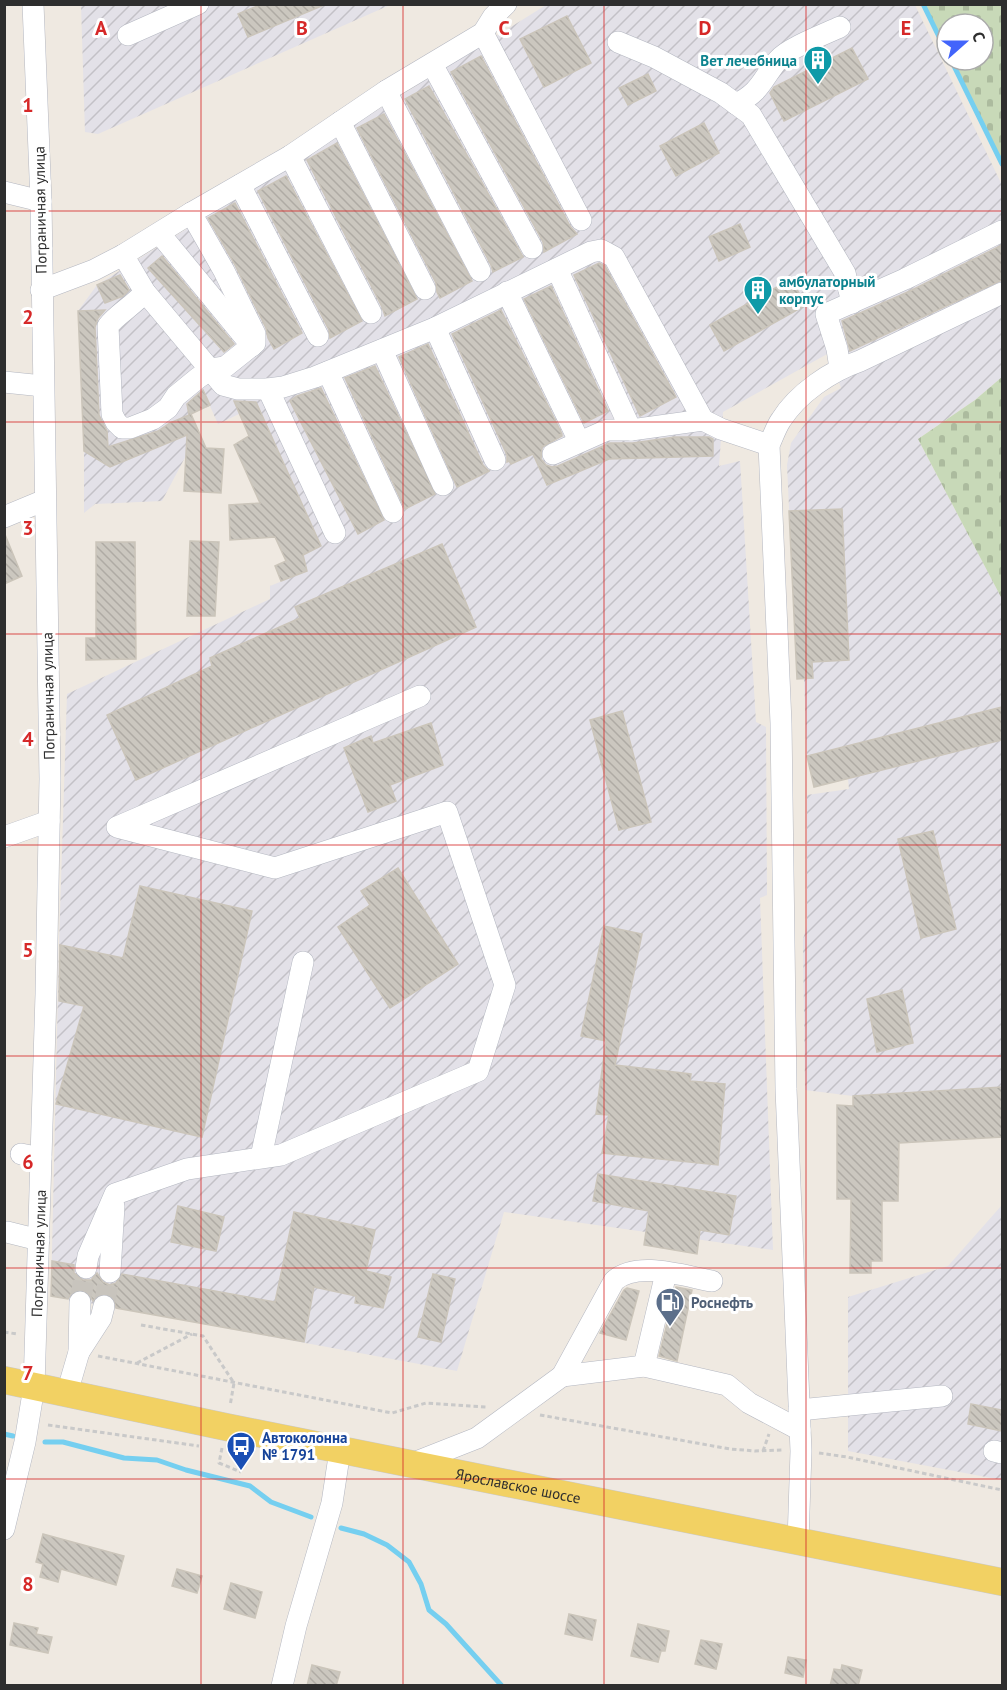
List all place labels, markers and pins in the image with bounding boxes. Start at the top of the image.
building icon: Вет лечебница [802,44,834,86]
place label: Вет лечебница [700,51,797,70]
place label: амбулаторный корпус [779,272,875,308]
building icon: амбулаторный корпус [742,274,774,316]
fuel station icon: Роснефть [654,1286,686,1328]
place label: Роснефть [691,1293,754,1312]
place label: Автоколонна № 1791 [262,1428,347,1464]
bus stop icon: Автоколонна № 1791 [225,1430,257,1472]

